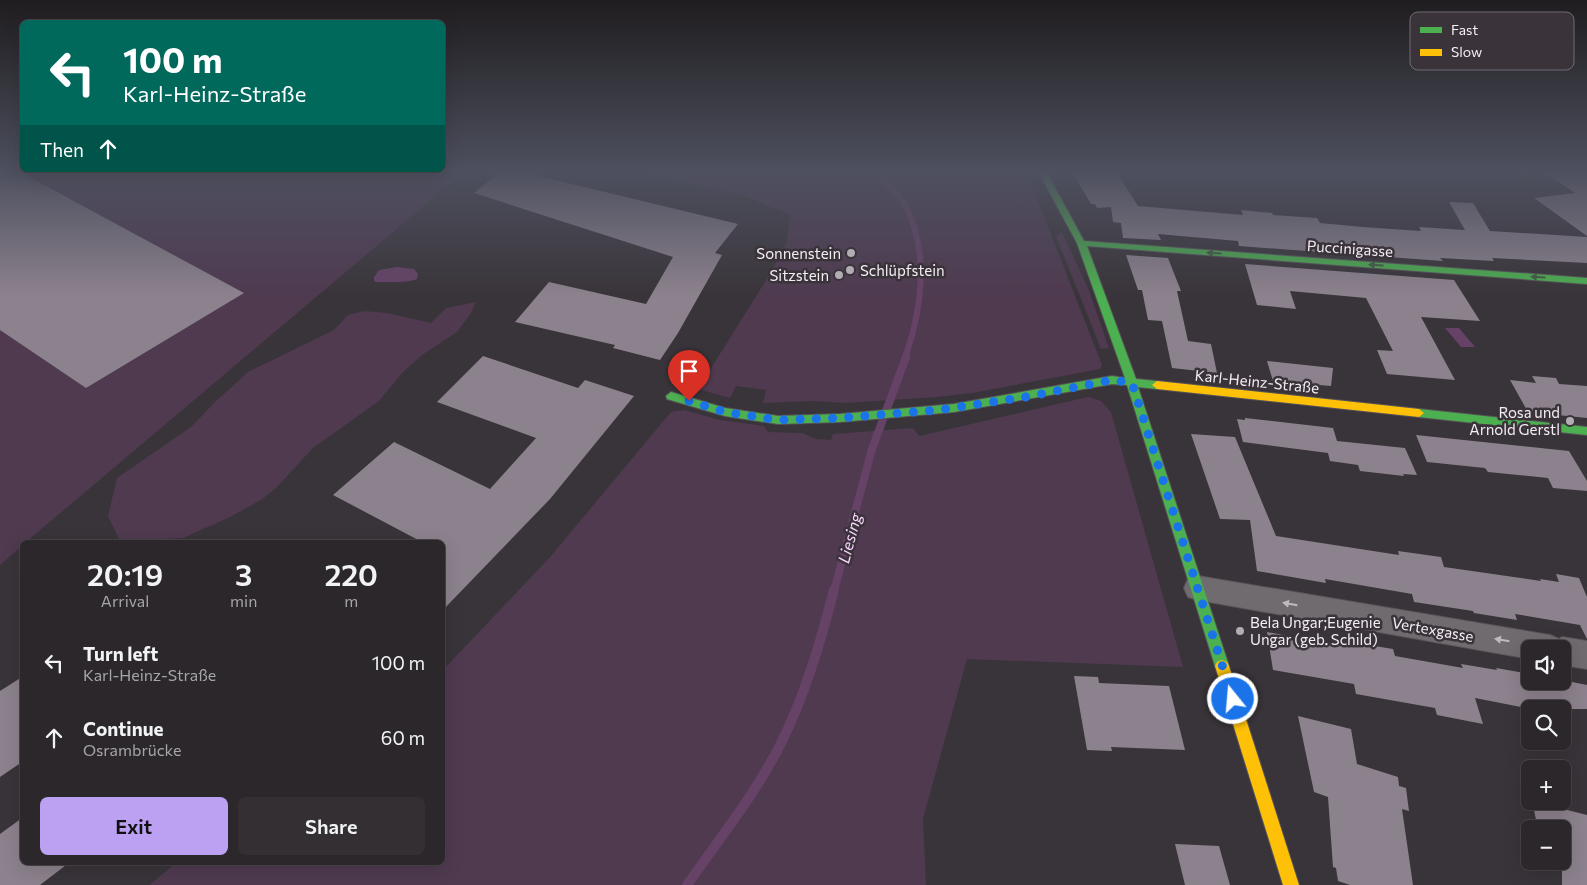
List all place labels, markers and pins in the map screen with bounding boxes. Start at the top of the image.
place label: Sonnenstein [756,244,841,262]
marker: Sonnenstein [845,247,857,259]
place label: Schlüpfstein [860,261,945,279]
marker: Schlüpfstein [844,264,856,276]
place label: Sitzstein [770,266,829,284]
marker: Sitzstein [833,269,845,281]
pin [668,350,710,401]
place label: Rosa und Arnold Gerstl [1469,403,1560,438]
marker: Rosa und Arnold Gerstl [1564,415,1576,427]
place label: Bela Ungar;Eugenie Ungar (geb. Schild) [1250,613,1381,648]
marker: Bela Ungar;Eugenie Ungar (geb. Schild) [1234,625,1246,637]

